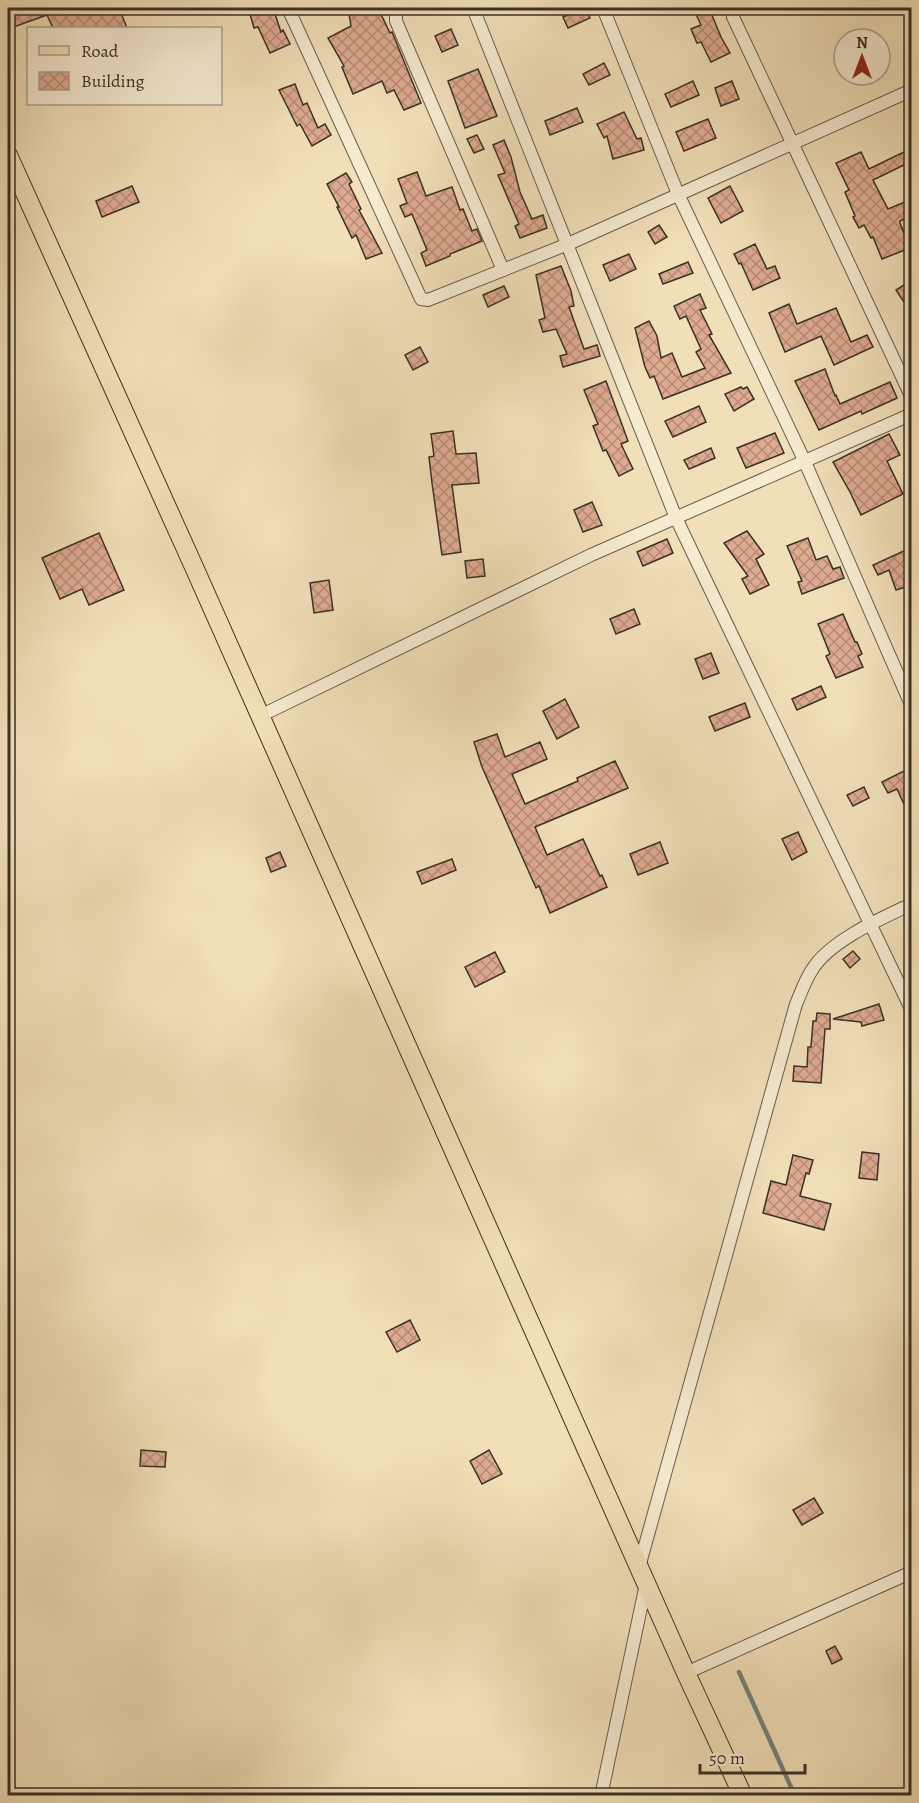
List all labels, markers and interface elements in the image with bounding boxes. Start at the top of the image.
legend [27,27,222,105]
north arrow [832,27,892,87]
text: N [856,32,868,54]
text: Road [81,39,119,63]
text: Building [81,69,145,93]
scale bar [700,1737,805,1775]
text: 50 m [709,1746,745,1770]

